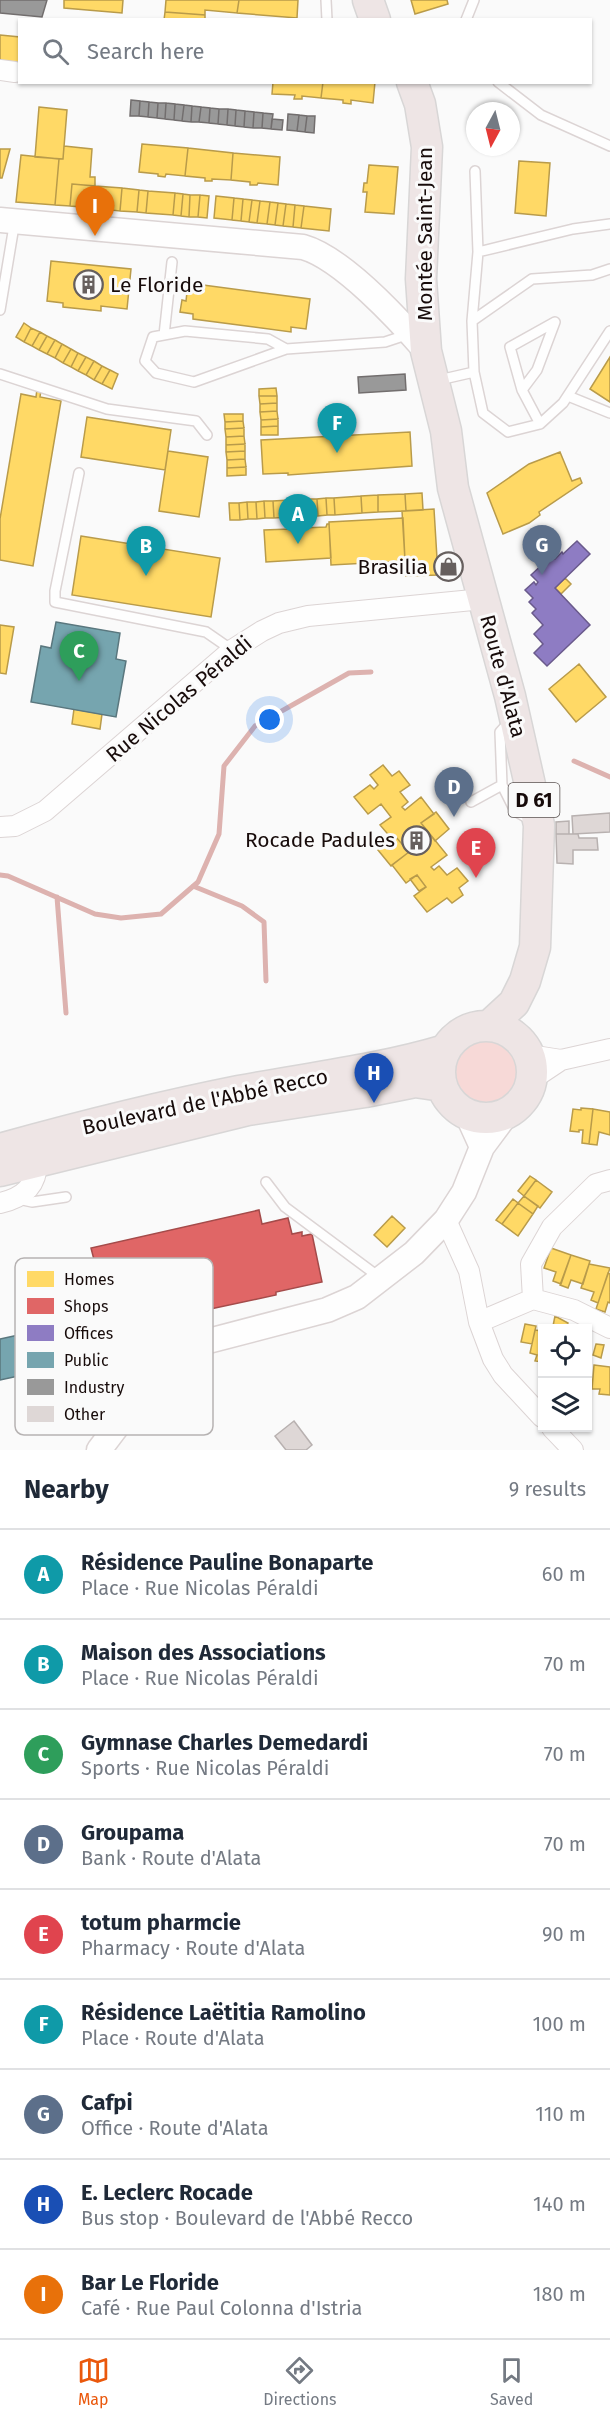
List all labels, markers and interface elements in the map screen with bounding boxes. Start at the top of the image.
search box [18,18,592,84]
icon: search [39,35,72,68]
text: Search here [87,38,205,65]
north arrow [466,102,520,156]
street label: Montée Saint-Jean [412,147,438,321]
pin: I [76,186,115,236]
building icon: Le Floride [73,269,105,301]
place label: Le Floride [110,272,203,298]
pin: F [318,404,356,453]
pin: A [278,494,318,544]
pin: B [126,526,166,576]
pin: G [522,526,562,575]
shop icon: Brasilia [433,551,465,583]
place label: Brasilia [357,554,428,580]
street label: Route d'Alata [474,612,532,740]
street label: Rue Nicolas Péraldi [101,630,257,768]
pin: C [60,632,98,681]
your location [255,705,284,734]
pin: D [434,768,474,817]
road number: D 61 [508,783,560,817]
building icon: Rocade Padules [400,824,432,856]
place label: Rocade Padules [245,827,395,853]
pin: E [456,828,496,878]
pin: H [354,1054,394,1103]
street label: Boulevard de l'Abbé Recco [80,1063,330,1141]
legend [15,1258,213,1435]
text: Homes [64,1270,114,1289]
text: Shops [64,1297,108,1316]
text: Offices [64,1324,113,1343]
map controls [538,1324,592,1432]
button: locate [538,1324,592,1378]
text: Public [64,1351,109,1370]
text: Industry [64,1378,124,1397]
button: layers [538,1378,592,1432]
text: Other [64,1405,106,1424]
text: Nearby [24,1474,109,1505]
text: 9 results [509,1477,586,1501]
text: Résidence Pauline Bonaparte [81,1549,373,1576]
text: A [38,1562,49,1586]
text: 60 m [542,1562,586,1586]
text: Place · Rue Nicolas Péraldi [81,1576,319,1600]
text: Maison des Associations [81,1639,326,1666]
text: B [37,1652,50,1676]
text: 70 m [544,1652,586,1676]
text: Place · Rue Nicolas Péraldi [81,1666,319,1690]
text: Gymnase Charles Demedardi [81,1729,368,1756]
text: C [38,1742,49,1766]
text: 70 m [544,1742,586,1766]
text: Sports · Rue Nicolas Péraldi [81,1756,329,1780]
text: Groupama [81,1819,184,1846]
text: D [37,1832,50,1856]
text: 70 m [544,1832,586,1856]
text: Bank · Route d'Alata [81,1846,261,1870]
text: totum pharmcie [81,1909,241,1936]
text: E [38,1922,49,1946]
text: 90 m [542,1922,586,1946]
text: Pharmacy · Route d'Alata [81,1936,305,1960]
text: Résidence Laëtitia Ramolino [81,1999,366,2026]
text: F [39,2012,48,2036]
text: 100 m [533,2012,586,2036]
text: Place · Route d'Alata [81,2026,265,2050]
text: Cafpi [81,2089,133,2116]
text: G [37,2102,50,2126]
text: 110 m [535,2102,586,2126]
text: Office · Route d'Alata [81,2116,269,2140]
text: E. Leclerc Rocade [81,2179,253,2206]
text: H [37,2192,50,2216]
text: 140 m [533,2192,586,2216]
text: Bus stop · Boulevard de l'Abbé Recco [81,2206,413,2230]
text: Bar Le Floride [81,2269,219,2296]
text: I [41,2282,46,2306]
text: 180 m [533,2282,586,2306]
text: Café · Rue Paul Colonna d'Istria [81,2296,362,2320]
tab: Map [77,2354,110,2409]
tab: Directions [263,2354,337,2409]
tab: Saved [490,2354,533,2409]

